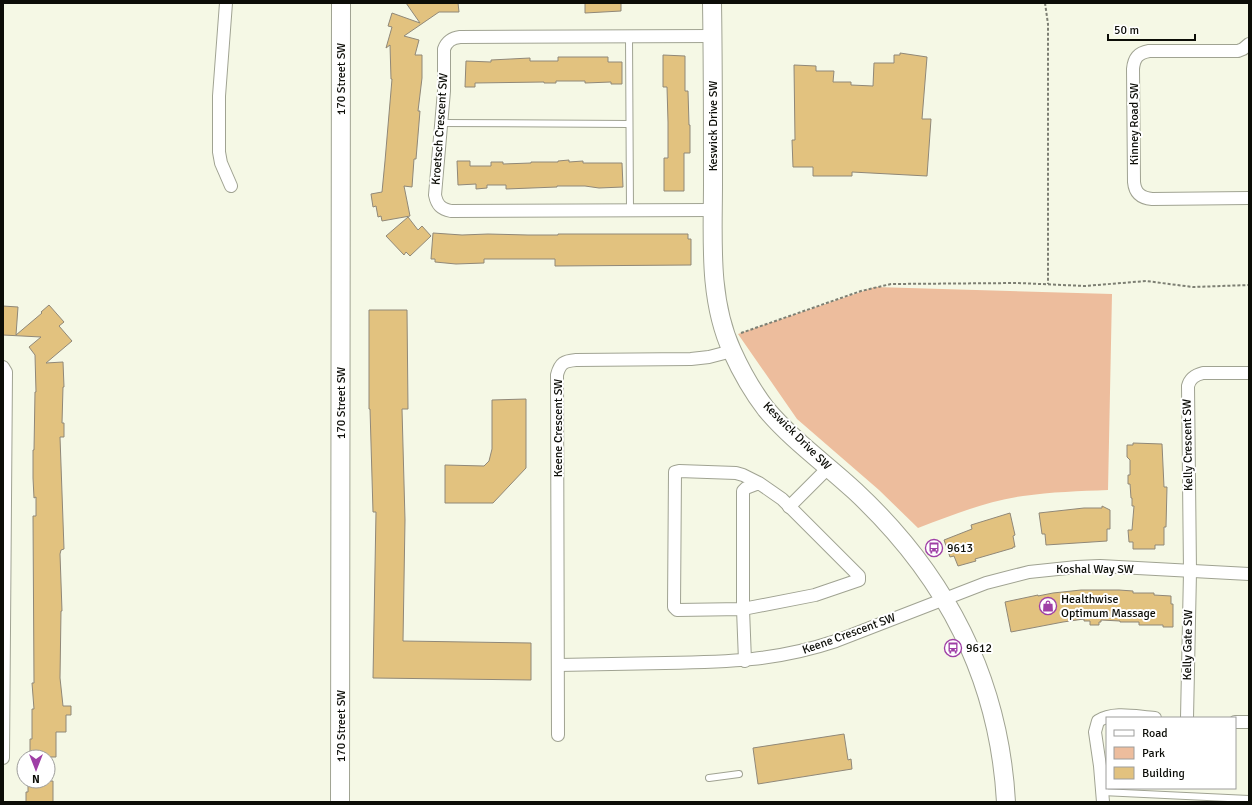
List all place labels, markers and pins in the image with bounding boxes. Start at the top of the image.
bus stop icon: 9613 [924,538,944,558]
place label: 9613 [947,541,973,556]
place label: Healthwise Optimum Massage [1061,592,1156,621]
shop icon: Healthwise Optimum Massage [1038,596,1058,616]
bus stop icon: 9612 [943,638,963,658]
place label: 9612 [966,641,992,656]

